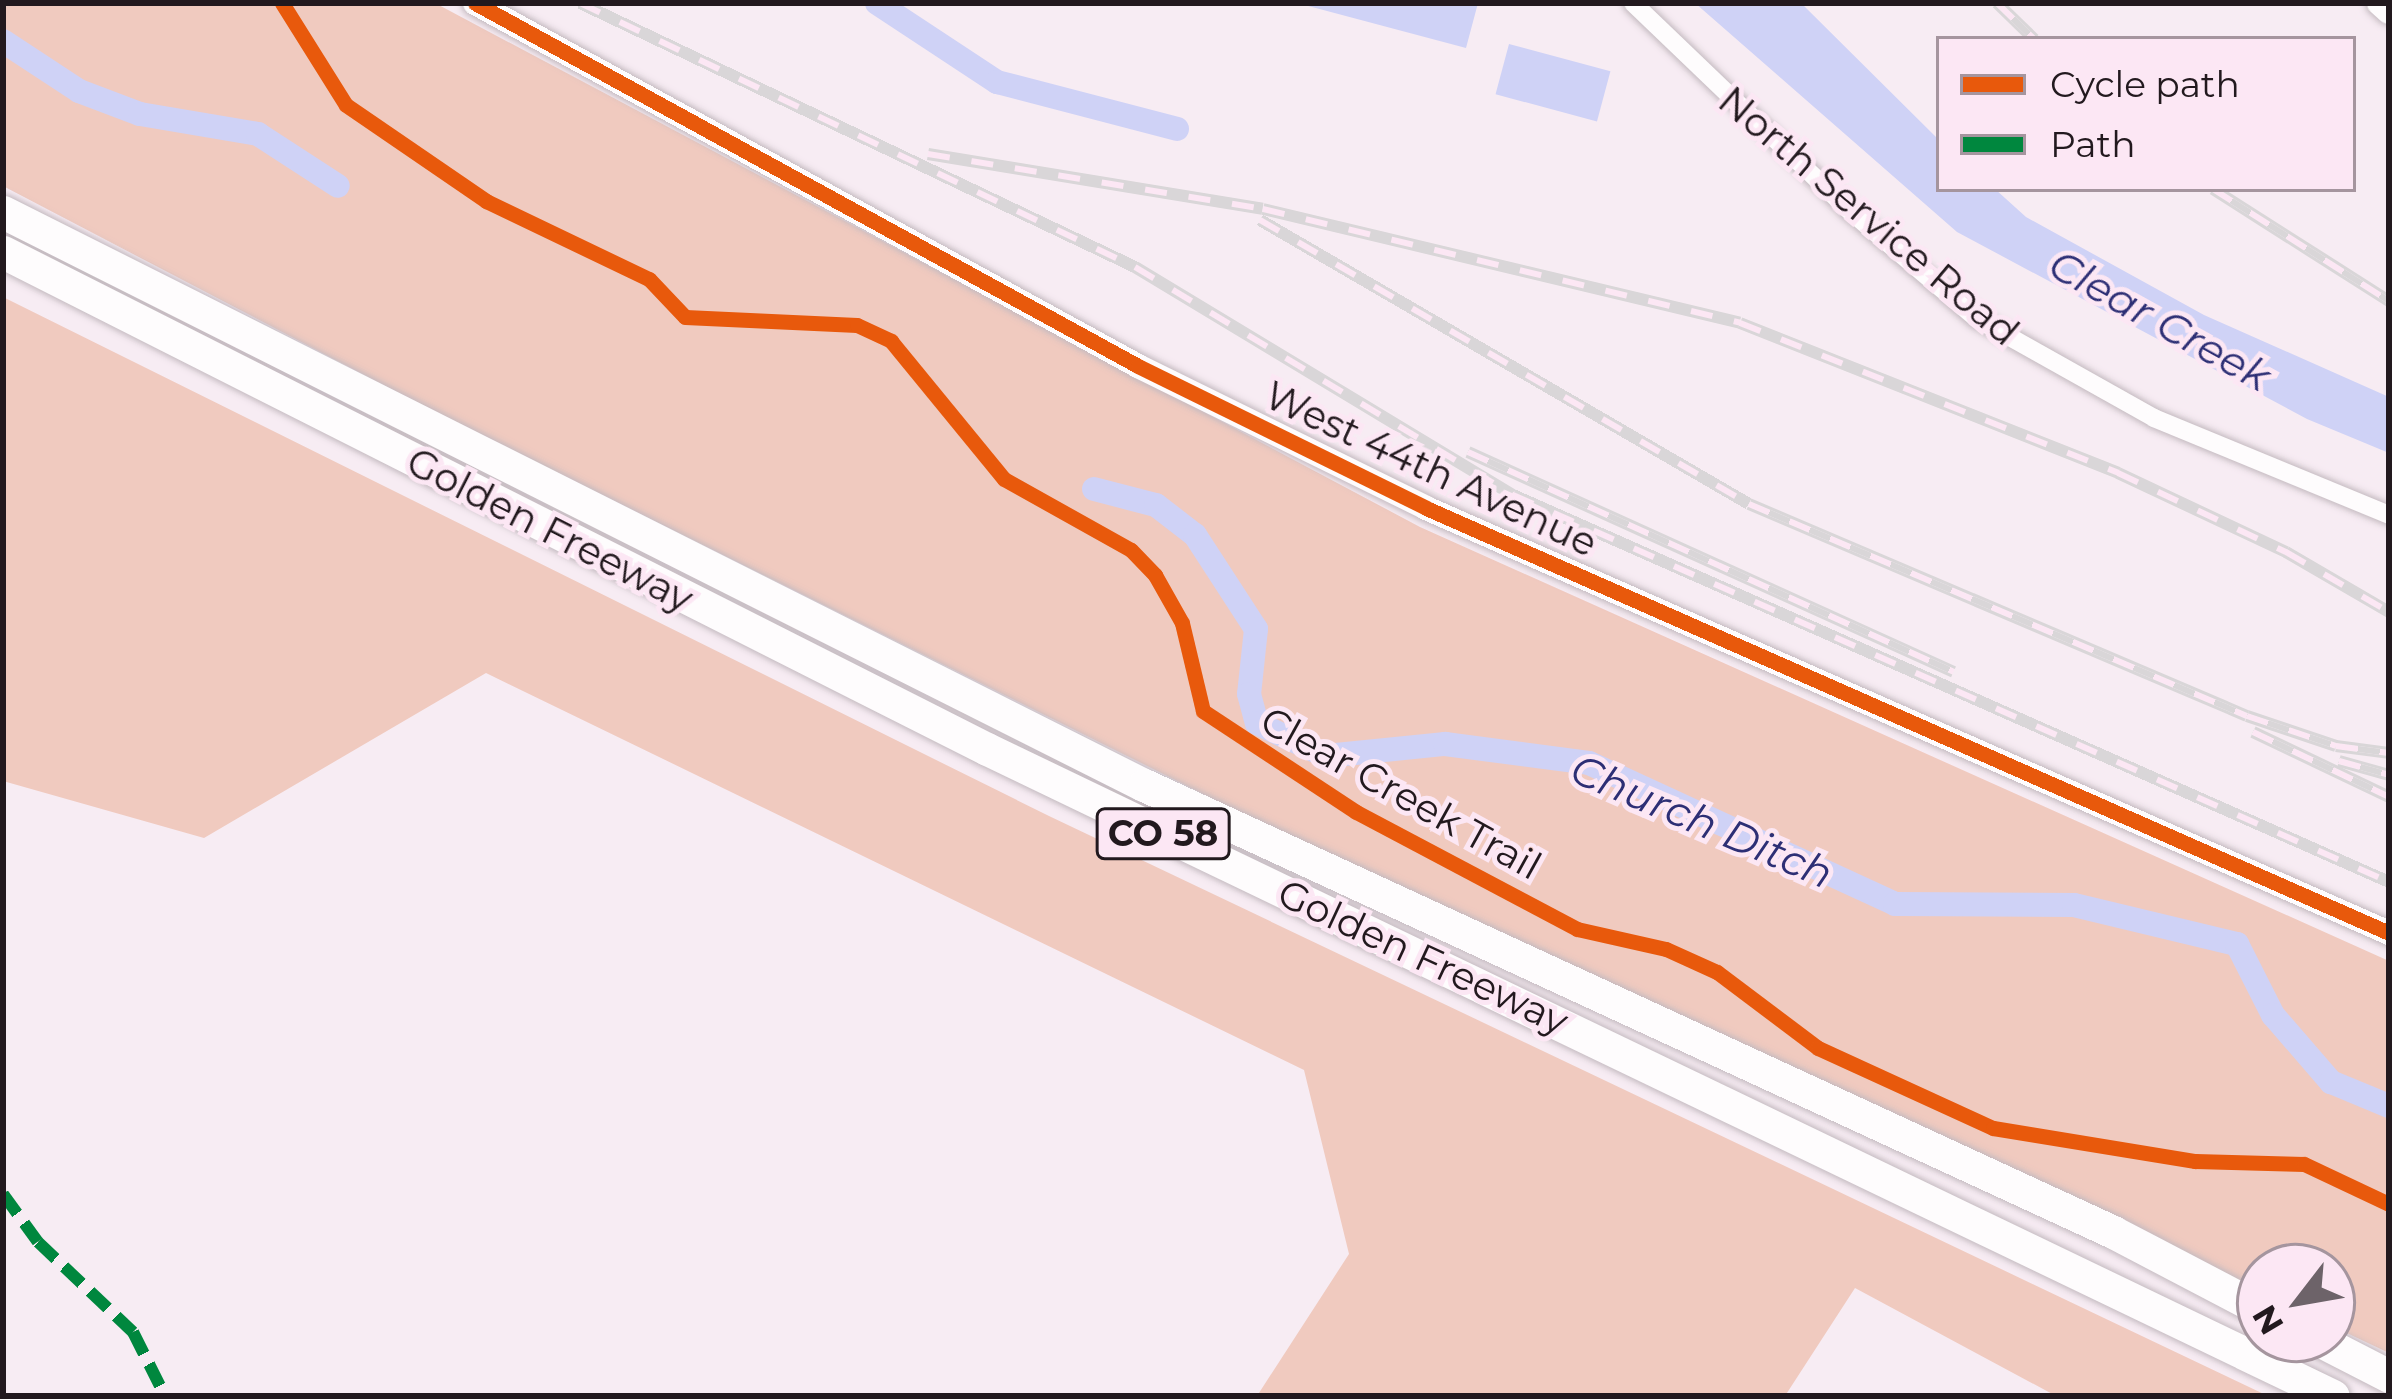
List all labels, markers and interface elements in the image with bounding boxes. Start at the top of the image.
legend [1936,36,2356,192]
text: Cycle path [2050,62,2240,106]
street label: North Service Road [1709,77,2029,355]
text: Path [2050,122,2136,166]
water label: Clear Creek [2040,238,2280,402]
street label: West 44th Avenue [1258,372,1604,566]
street label: Golden Freeway [399,438,701,622]
street label: Clear Creek Trail [1253,697,1549,889]
water label: Church Ditch [1563,743,1841,899]
road number: CO 58 [1094,804,1232,864]
street label: Golden Freeway [1270,869,1576,1045]
north arrow [2236,1243,2356,1363]
text: N [2244,1298,2292,1342]

